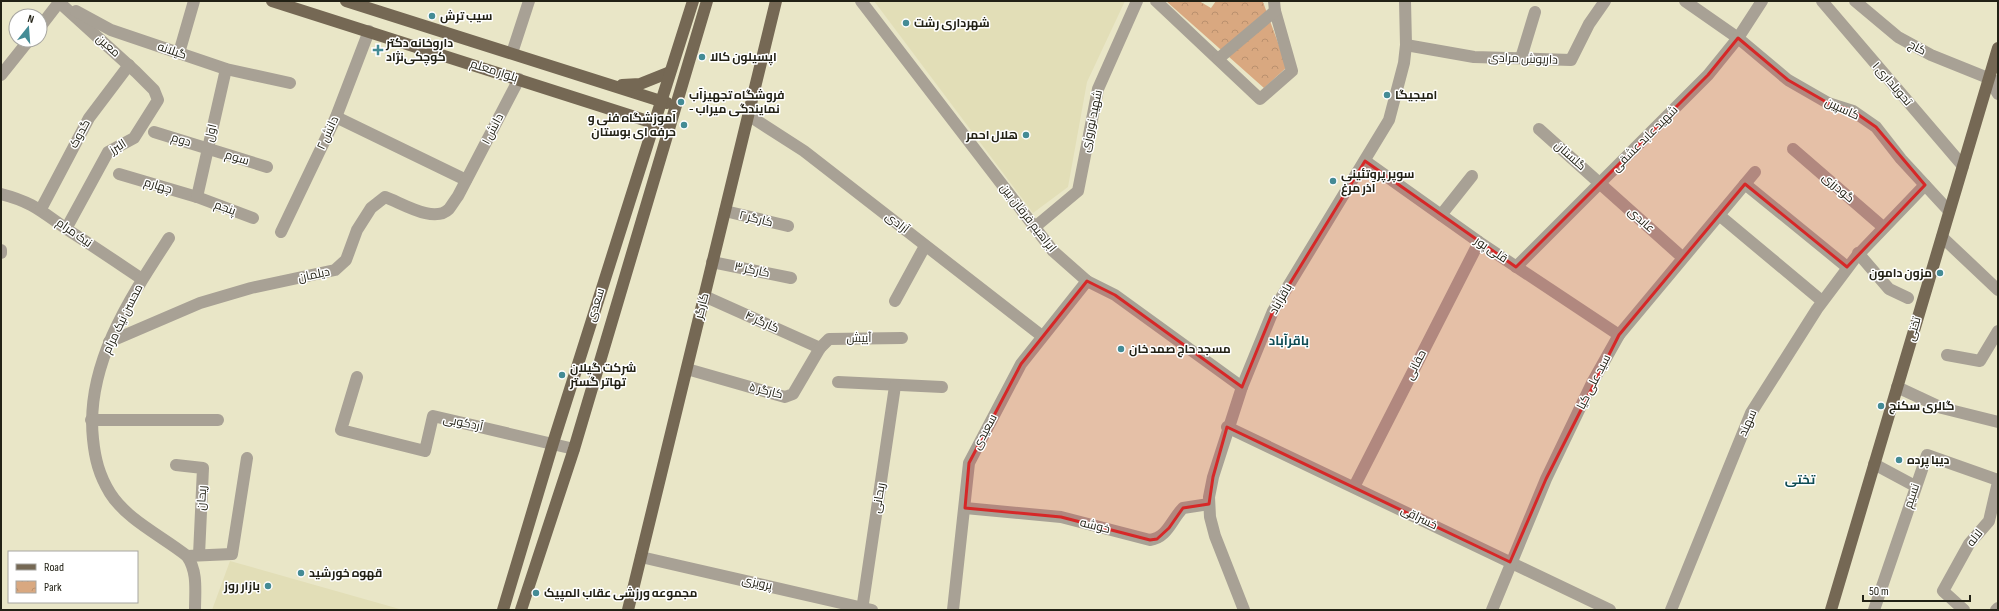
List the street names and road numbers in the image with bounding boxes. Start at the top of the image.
street label: معین [93,31,123,61]
street label: کاج [1906,37,1928,59]
street label: گیلانه [155,39,189,63]
street label: داریوش مرادی [1488,50,1558,68]
street label: بلوار معلم [468,56,520,86]
street label: تحویلداری ۱ [1869,59,1916,110]
street label: شهید نوروزی [1078,88,1106,154]
street label: کاسپین [1822,95,1862,123]
street label: شهید عابد عشقی [1609,103,1681,175]
street label: دانش ۱ [479,111,507,147]
street label: دانش ۲ [314,114,342,152]
street label: گدوک [66,117,94,151]
street label: اول [202,123,220,143]
street label: دوم [169,130,193,150]
street label: البرز [106,136,129,158]
street label: گلستان [1551,138,1589,174]
street label: سوم [223,147,251,169]
street label: گودرزی [1819,170,1857,206]
street label: چهارم [142,175,174,198]
street label: ابراهیم فرقان بین [997,181,1059,255]
street label: پنجم [212,197,239,220]
street label: عابدی [1624,204,1658,236]
street label: کارگر ۲ [738,208,774,230]
street label: آزادی [882,209,913,237]
street label: نیک مرام [53,215,95,251]
street label: قلی پور [1470,233,1510,267]
street label: کارگر ۳ [733,259,771,281]
street label: دیلمان [297,264,332,286]
street label: باقرآباد [1266,281,1296,317]
street label: محسن نیک مرام [100,282,146,356]
street label: سعدی [584,286,608,324]
street label: کارگر [691,292,712,321]
street label: کارگر ۴ [743,308,781,336]
street label: تختی [1903,314,1925,343]
street label: آییش [847,331,872,346]
street label: حقانی [1402,347,1430,383]
street label: سید علی کیا [1574,352,1614,412]
street label: کارگر ۵ [748,380,784,402]
street label: سهند [1735,407,1761,439]
street label: آردکوبی [442,411,485,435]
street label: سعیدی [969,412,1001,452]
street label: ریحانی [869,482,889,514]
street label: نسیم [1901,482,1923,510]
street label: ریحان [194,485,210,511]
street label: خسراقی [1398,503,1440,533]
street label: خوشه [1078,515,1112,537]
street label: لاله [1964,526,1986,550]
street label: پرویزی [740,572,774,595]

